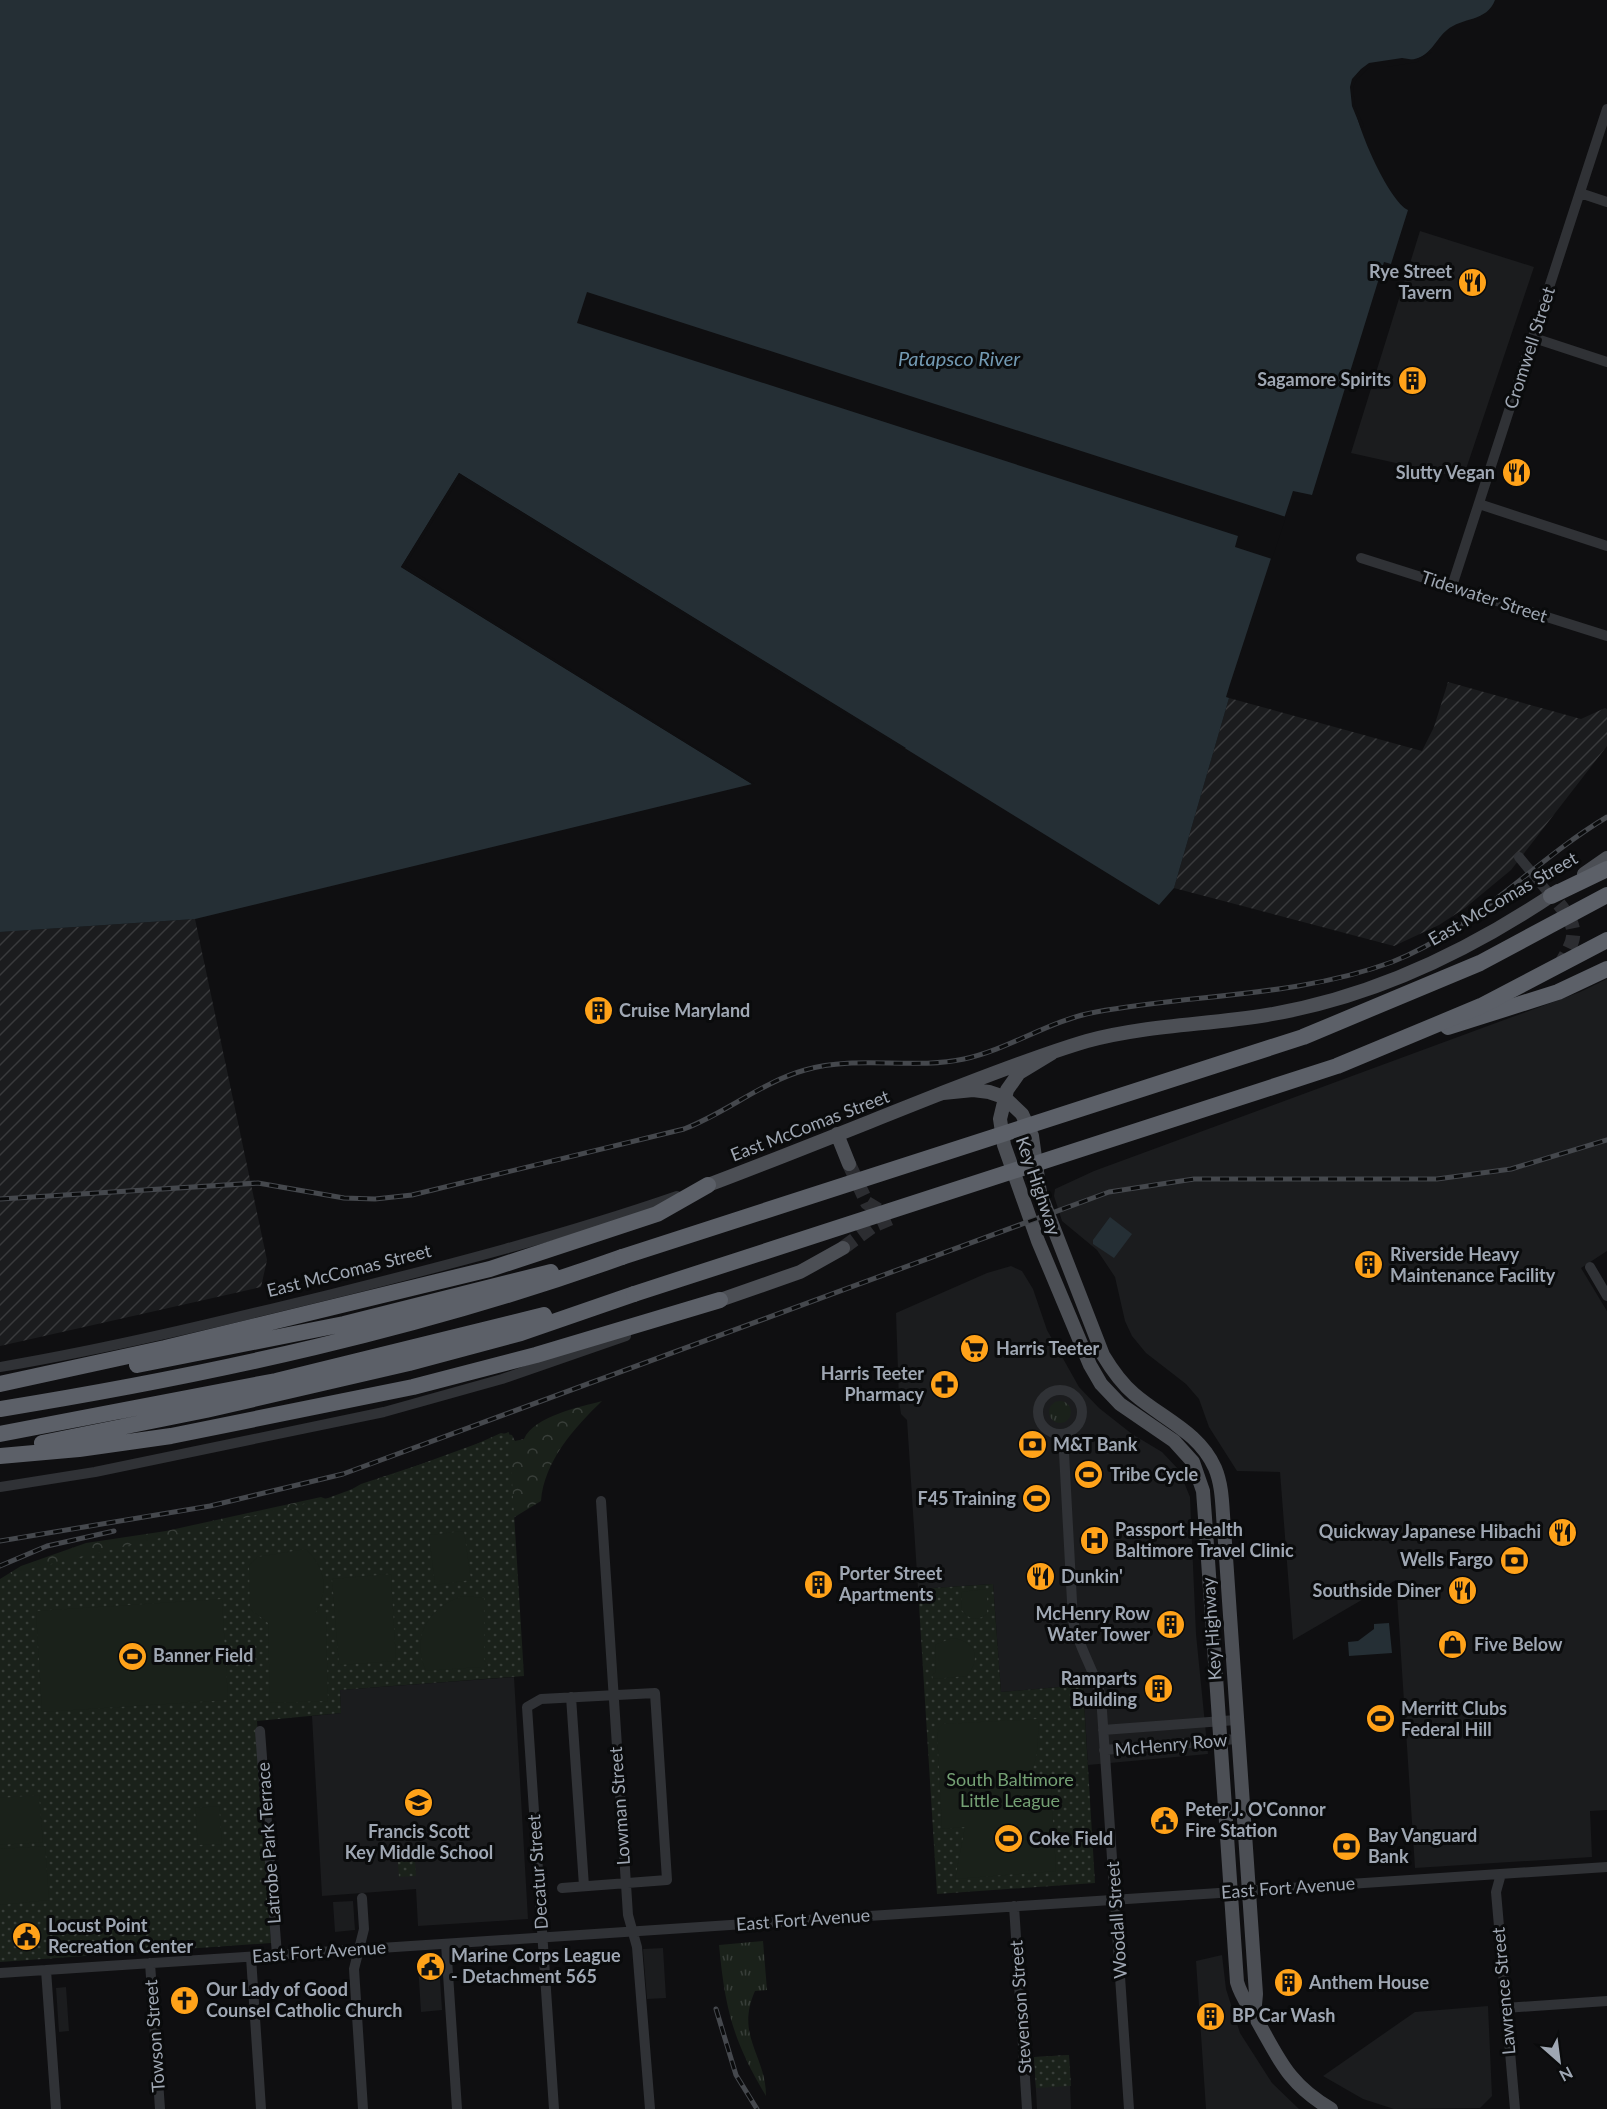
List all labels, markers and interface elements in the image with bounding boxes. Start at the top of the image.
place label: Rye Street Tavern [1369,260,1452,303]
restaurant icon: Rye Street Tavern [1457,266,1489,298]
street label: Cromwell Street [1499,283,1559,412]
water label: Patapsco River [898,346,1021,370]
building icon: Sagamore Spirits [1396,364,1428,396]
place label: Sagamore Spirits [1257,368,1391,390]
restaurant icon: Slutty Vegan [1500,457,1532,489]
place label: Slutty Vegan [1396,461,1495,483]
street label: Tidewater Street [1418,565,1551,627]
street label: East McComas Street [1424,846,1581,950]
building icon: Cruise Maryland [582,995,614,1027]
place label: Cruise Maryland [619,999,750,1021]
street label: East McComas Street [727,1084,893,1166]
street label: Key Highway [1012,1133,1066,1239]
street label: East McComas Street [264,1239,434,1301]
place label: Riverside Heavy Maintenance Facility [1390,1243,1556,1286]
building icon: Riverside Heavy Maintenance Facility [1353,1249,1385,1281]
supermarket icon: Harris Teeter [959,1333,991,1365]
place label: Harris Teeter [996,1337,1100,1359]
place label: Harris Teeter Pharmacy [821,1362,925,1405]
pharmacy icon: Harris Teeter Pharmacy [929,1368,961,1400]
bank icon: M&T Bank [1016,1429,1048,1461]
place label: M&T Bank [1053,1433,1138,1455]
sports icon: Tribe Cycle [1073,1459,1105,1491]
place label: Tribe Cycle [1110,1463,1198,1485]
sports icon: F45 Training [1021,1483,1053,1515]
place label: F45 Training [917,1487,1016,1509]
restaurant icon: Quickway Japanese Hibachi [1546,1516,1578,1548]
place label: Passport Health Baltimore Travel Clinic [1115,1518,1294,1561]
place label: Quickway Japanese Hibachi [1319,1520,1541,1542]
hospital icon: Passport Health Baltimore Travel Clinic [1078,1524,1110,1556]
bank icon: Wells Fargo [1498,1544,1530,1576]
place label: Wells Fargo [1400,1548,1493,1570]
restaurant icon: Dunkin' [1024,1561,1056,1593]
place label: Porter Street Apartments [838,1562,942,1605]
place label: Dunkin' [1061,1565,1123,1587]
building icon: Porter Street Apartments [802,1568,834,1600]
restaurant icon: Southside Diner [1446,1575,1478,1607]
street label: Key Highway [1196,1576,1226,1681]
place label: Southside Diner [1313,1579,1441,1601]
place label: McHenry Row Water Tower [1036,1602,1151,1645]
building icon: McHenry Row Water Tower [1155,1608,1187,1640]
shop icon: Five Below [1437,1629,1469,1661]
place label: Five Below [1474,1633,1563,1655]
sports icon: Banner Field [116,1640,148,1672]
place label: Banner Field [153,1644,254,1666]
place label: Ramparts Building [1061,1667,1137,1710]
building icon: Ramparts Building [1142,1673,1174,1705]
place label: Merritt Clubs Federal Hill [1401,1697,1507,1740]
sports icon: Merritt Clubs Federal Hill [1364,1703,1396,1735]
street label: McHenry Row [1114,1728,1228,1760]
street label: Lowman Street [604,1746,634,1866]
street label: Latrobe Park Terrace [251,1761,285,1925]
park label: South Baltimore Little League [946,1768,1074,1811]
school or university icon: Francis Scott Key Middle School [403,1787,435,1819]
place label: Peter J. O'Connor Fire Station [1185,1798,1326,1841]
public building icon: Peter J. O'Connor Fire Station [1148,1804,1180,1836]
street label: Decatur Street [522,1813,552,1930]
place label: Francis Scott Key Middle School [345,1820,493,1863]
sports icon: Coke Field [992,1823,1024,1855]
place label: Bay Vanguard Bank [1368,1824,1477,1867]
place label: Coke Field [1029,1827,1113,1849]
bank icon: Bay Vanguard Bank [1331,1830,1363,1862]
street label: Woodall Street [1101,1860,1131,1979]
street label: East Fort Avenue [1220,1871,1356,1903]
street label: East Fort Avenue [735,1903,871,1935]
place label: Locust Point Recreation Center [48,1914,193,1957]
public building icon: Locust Point Recreation Center [11,1920,43,1952]
street label: Lawrence Street [1486,1926,1520,2056]
street label: East Fort Avenue [251,1935,387,1967]
street label: Stevenson Street [1004,1939,1036,2075]
place label: Marine Corps League - Detachment 565 [451,1944,621,1987]
public building icon: Marine Corps League - Detachment 565 [414,1950,446,1982]
building icon: Anthem House [1272,1967,1304,1999]
place label: Anthem House [1308,1971,1429,1993]
place label: Our Lady of Good Counsel Catholic Church [206,1978,402,2021]
street label: Towson Street [139,1979,169,2093]
church icon: Our Lady of Good Counsel Catholic Church [169,1984,201,2016]
building icon: BP Car Wash [1195,2000,1227,2032]
place label: BP Car Wash [1232,2004,1336,2026]
north arrow [1529,2031,1589,2091]
text: N [1556,2063,1576,2086]

